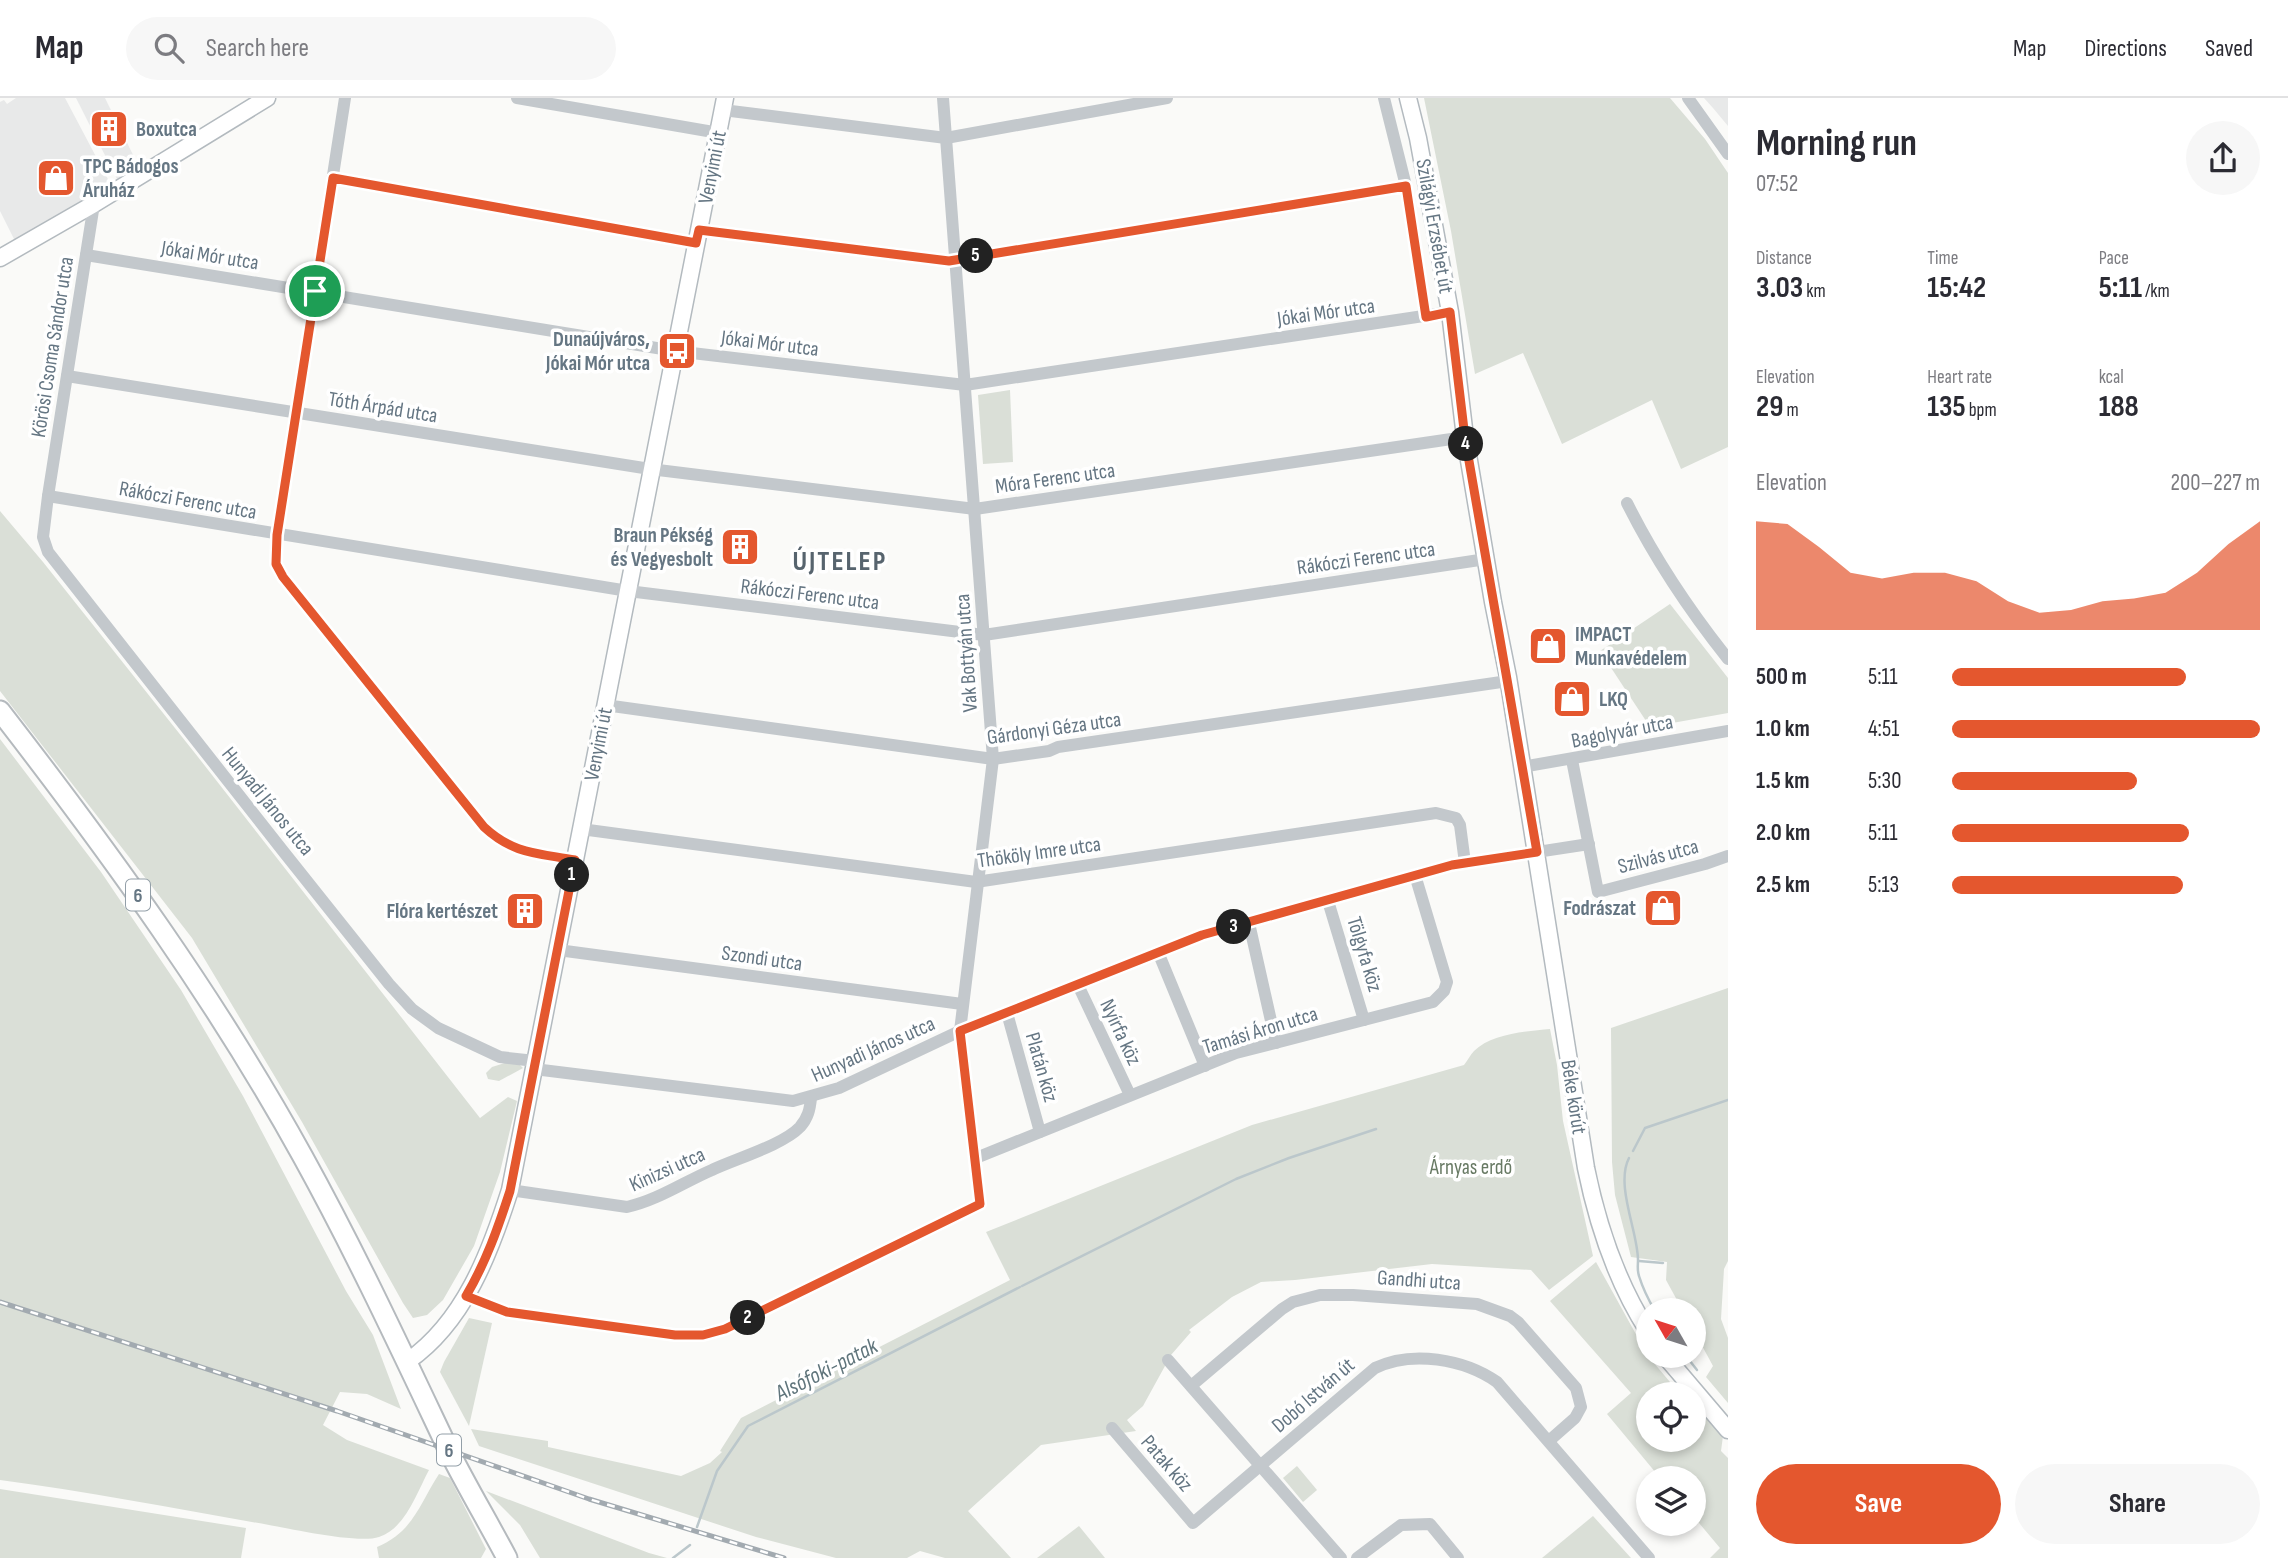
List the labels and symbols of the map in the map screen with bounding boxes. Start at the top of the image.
building icon: Boxutca [88,108,130,150]
place label: Boxutca [136,117,197,142]
street label: Venyimi út [693,128,732,206]
place label: TPC Bádogos Áruház [82,154,179,203]
shop icon: TPC Bádogos Áruház [35,157,77,199]
street label: Szilágyi Erzsébet út [1410,157,1459,295]
street label: Jókai Mór utca [159,235,260,276]
pin: 5 [958,238,993,274]
street label: Körösi Csoma Sándor utca [26,255,79,439]
pin [285,261,345,321]
street label: Jókai Mór utca [1275,293,1376,332]
street label: Jókai Mór utca [719,325,820,362]
place label: Dunaújváros, Jókai Mór utca [545,327,650,376]
bus stop icon: Dunaújváros, Jókai Mór utca [656,330,698,372]
street label: Tóth Árpád utca [327,387,439,428]
pin: 4 [1448,426,1484,462]
street label: Móra Ferenc utca [994,458,1116,499]
street label: Rákóczi Ferenc utca [117,476,259,525]
place label: Braun Pékség és Vegyesbolt [611,523,713,572]
building icon: Braun Pékség és Vegyesbolt [719,526,761,568]
street label: Rákóczi Ferenc utca [1295,536,1437,581]
district label: ÚJTELEP [793,545,887,578]
street label: Rákóczi Ferenc utca [739,574,881,615]
street label: Vak Bottyán utca [950,593,983,713]
place label: IMPACT Munkavédelem [1575,622,1687,671]
shop icon: IMPACT Munkavédelem [1527,625,1569,667]
shop icon: LKQ [1551,678,1593,720]
place label: LKQ [1599,687,1628,712]
street label: Venyimi út [579,705,618,783]
street label: Gárdonyi Géza utca [985,707,1123,750]
street label: Bagolyvár utca [1569,709,1675,754]
street label: Hunyadi János utca [216,742,319,861]
street label: Thököly Imre utca [976,831,1102,874]
street label: Szilvás utca [1615,834,1701,879]
pin: 1 [554,858,590,892]
road number: 6 [126,880,150,910]
shop icon: Fodrászat [1642,887,1684,929]
building icon: Flóra kertészet [504,890,546,932]
place label: Fodrászat [1563,896,1636,921]
place label: Flóra kertészet [386,899,498,924]
pin: 3 [1216,910,1252,944]
street label: Tölgyfa köz [1341,914,1388,995]
street label: Szondi utca [720,940,804,977]
street label: Nyírfa köz [1094,995,1147,1070]
street label: Tamási Áron utca [1200,1001,1321,1060]
street label: Hunyadi János utca [808,1011,939,1088]
street label: Platán köz [1020,1029,1063,1105]
street label: Béke körút [1555,1058,1592,1136]
street label: Kinizsi utca [626,1142,709,1197]
park label: Árnyas erdő [1429,1155,1512,1180]
street label: Gandhi utca [1376,1265,1462,1296]
north arrow [1636,1298,1706,1368]
pin: 2 [730,1300,766,1336]
water label: Alsófoki-patak [770,1332,884,1408]
street label: Dobó István út [1267,1353,1360,1438]
street label: Patak köz [1135,1430,1198,1497]
road number: 6 [437,1434,461,1466]

